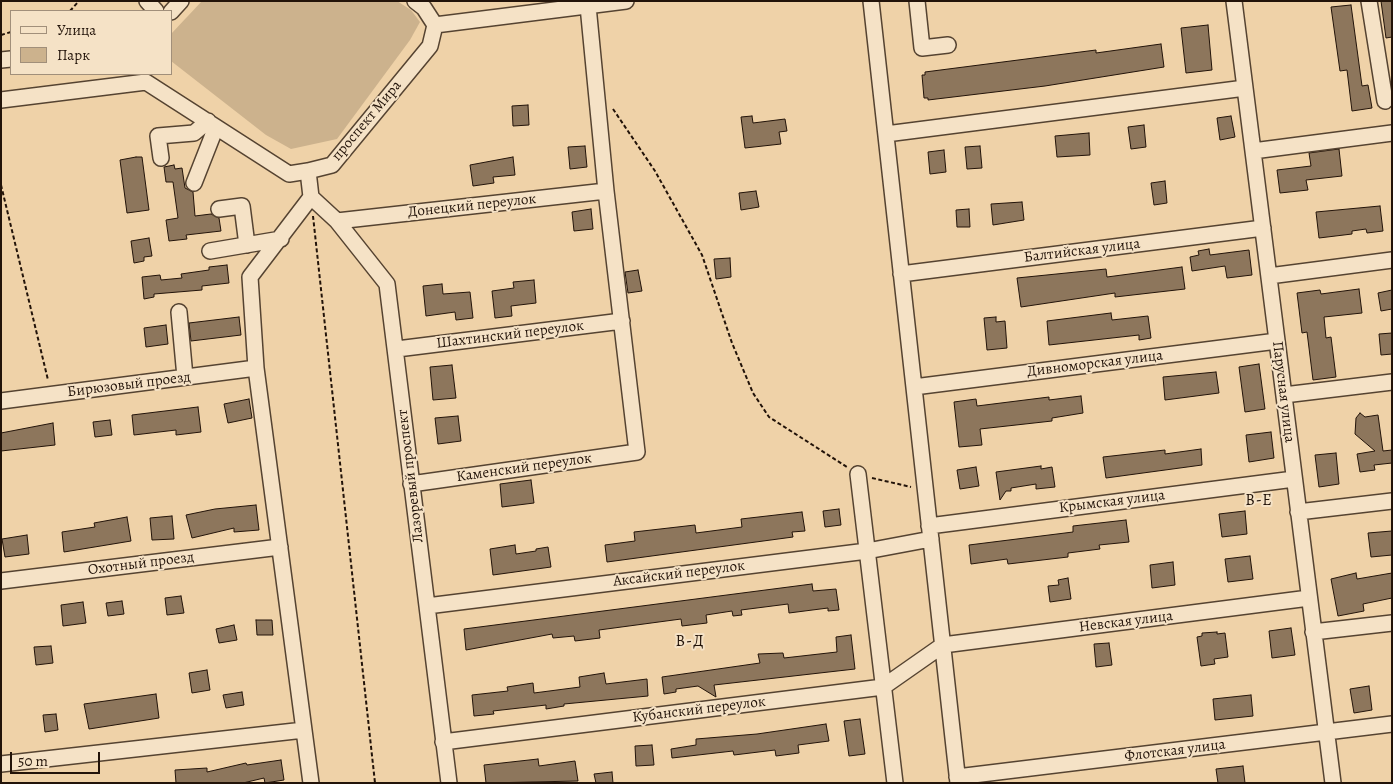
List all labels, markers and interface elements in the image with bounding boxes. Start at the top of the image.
legend [10,10,172,75]
text: Улица [57,20,96,40]
text: Парк [57,45,90,65]
street label: проспект Мира [328,77,406,165]
street label: Донецкий переулок [407,190,537,222]
street label: Балтийская улица [1023,235,1141,267]
street label: Шахтинский переулок [435,317,585,353]
street label: Парусная улица [1268,340,1298,444]
street label: Дивноморская улица [1026,347,1164,381]
street label: Бирюзовый проезд [66,369,192,401]
street label: Лазоревый проспект [394,408,428,544]
street label: Каменский переулок [455,450,593,486]
street label: Крымская улица [1058,487,1166,517]
district label: В-Е [1245,491,1273,511]
street label: Охотный проезд [87,549,195,579]
street label: Аксайский переулок [612,557,746,591]
street label: Невская улица [1078,607,1174,637]
district label: В-Д [675,632,705,652]
street label: Кубанский переулок [631,693,767,727]
street label: Флотская улица [1123,736,1227,766]
scale bar [12,742,102,774]
text: 50 m [18,751,48,771]

